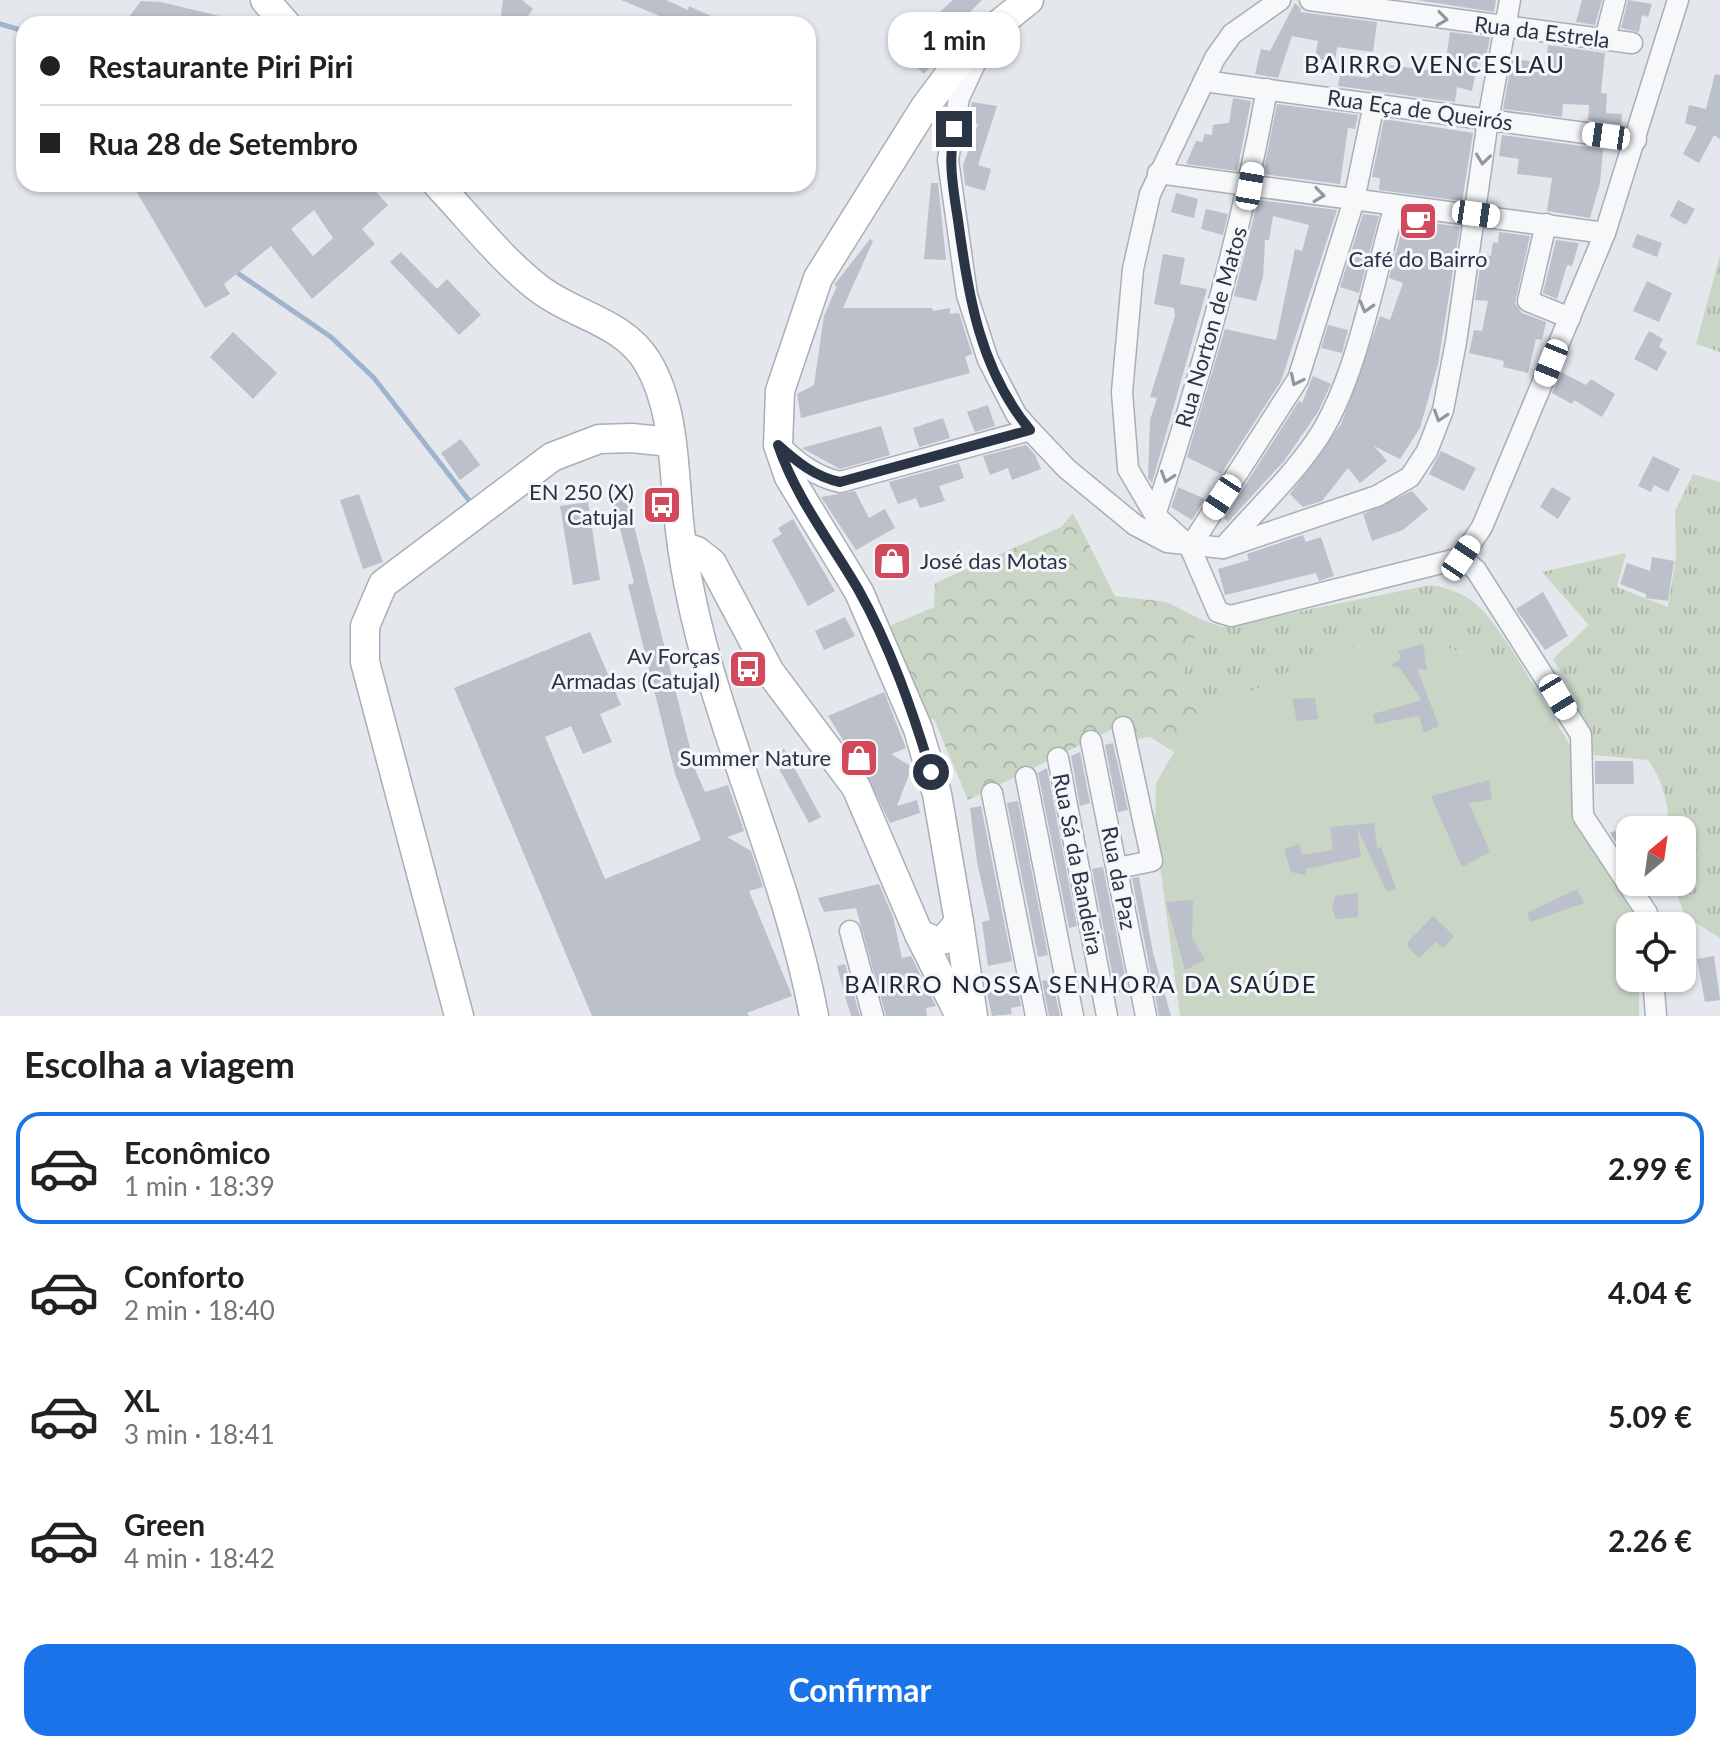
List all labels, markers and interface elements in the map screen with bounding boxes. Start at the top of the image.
one-way arrow [1435,10,1449,27]
street label: Rua da Estrela [1473,10,1611,53]
callout: 1 min [888,13,1020,69]
text: 1 min [922,24,986,56]
text: Restaurante Piri Piri [88,48,353,84]
district label: BAIRRO VENCESLAU [1304,49,1566,78]
street label: Rua Eça de Queirós [1326,83,1515,136]
route end [936,111,972,147]
car [1581,121,1631,151]
text: Rua 28 de Setembro [88,125,358,161]
one-way arrow [1475,153,1492,166]
car [1234,160,1266,212]
one-way arrow [1312,186,1326,203]
car [1451,199,1501,229]
cafe icon: Café do Bairro [1397,200,1439,242]
street label: Rua Norton de Matos [1169,223,1252,430]
place label: Café do Bairro [1349,245,1487,272]
one-way arrow [1359,299,1375,313]
car [1531,336,1571,390]
one-way arrow [1290,372,1306,387]
one-way arrow [1433,408,1449,422]
one-way arrow [1161,469,1177,483]
car [1199,470,1245,524]
place label: EN 250 (X) Catujal [529,478,634,530]
bus stop icon: EN 250 (X) Catujal [641,484,683,526]
car [1438,531,1484,585]
shop icon: José das Motas [871,540,913,582]
place label: José das Motas [920,547,1067,574]
place label: Av Forças Armadas (Catujal) [551,642,720,694]
bus stop icon: Av Forças Armadas (Catujal) [727,648,769,690]
car [1535,670,1581,724]
shop icon: Summer Nature [838,737,880,779]
place label: Summer Nature [679,744,831,771]
route start [913,754,949,790]
street label: Rua Sá da Bandeira [1048,771,1109,957]
north arrow [1616,816,1696,896]
map controls [1616,816,1696,992]
street label: Rua da Paz [1096,824,1143,932]
button: locate [1616,912,1696,992]
district label: BAIRRO NOSSA SENHORA DA SAÚDE [844,969,1318,998]
text: Escolha a viagem [24,1042,295,1086]
icon: car [28,1132,100,1204]
text: Econômico [124,1134,270,1170]
text: 2.99 € [1608,1150,1692,1186]
text: 1 min · 18:39 [124,1170,275,1202]
icon: car [28,1256,100,1328]
text: Conforto [124,1258,244,1294]
text: 4.04 € [1608,1274,1692,1310]
text: 2 min · 18:40 [124,1294,275,1326]
icon: car [28,1380,100,1452]
text: XL [124,1382,160,1418]
text: 5.09 € [1608,1398,1692,1434]
text: 3 min · 18:41 [124,1418,275,1450]
icon: car [28,1504,100,1576]
text: Green [124,1506,205,1542]
text: 2.26 € [1608,1522,1692,1558]
text: 4 min · 18:42 [124,1542,275,1574]
button: Confirmar [24,1644,1696,1736]

